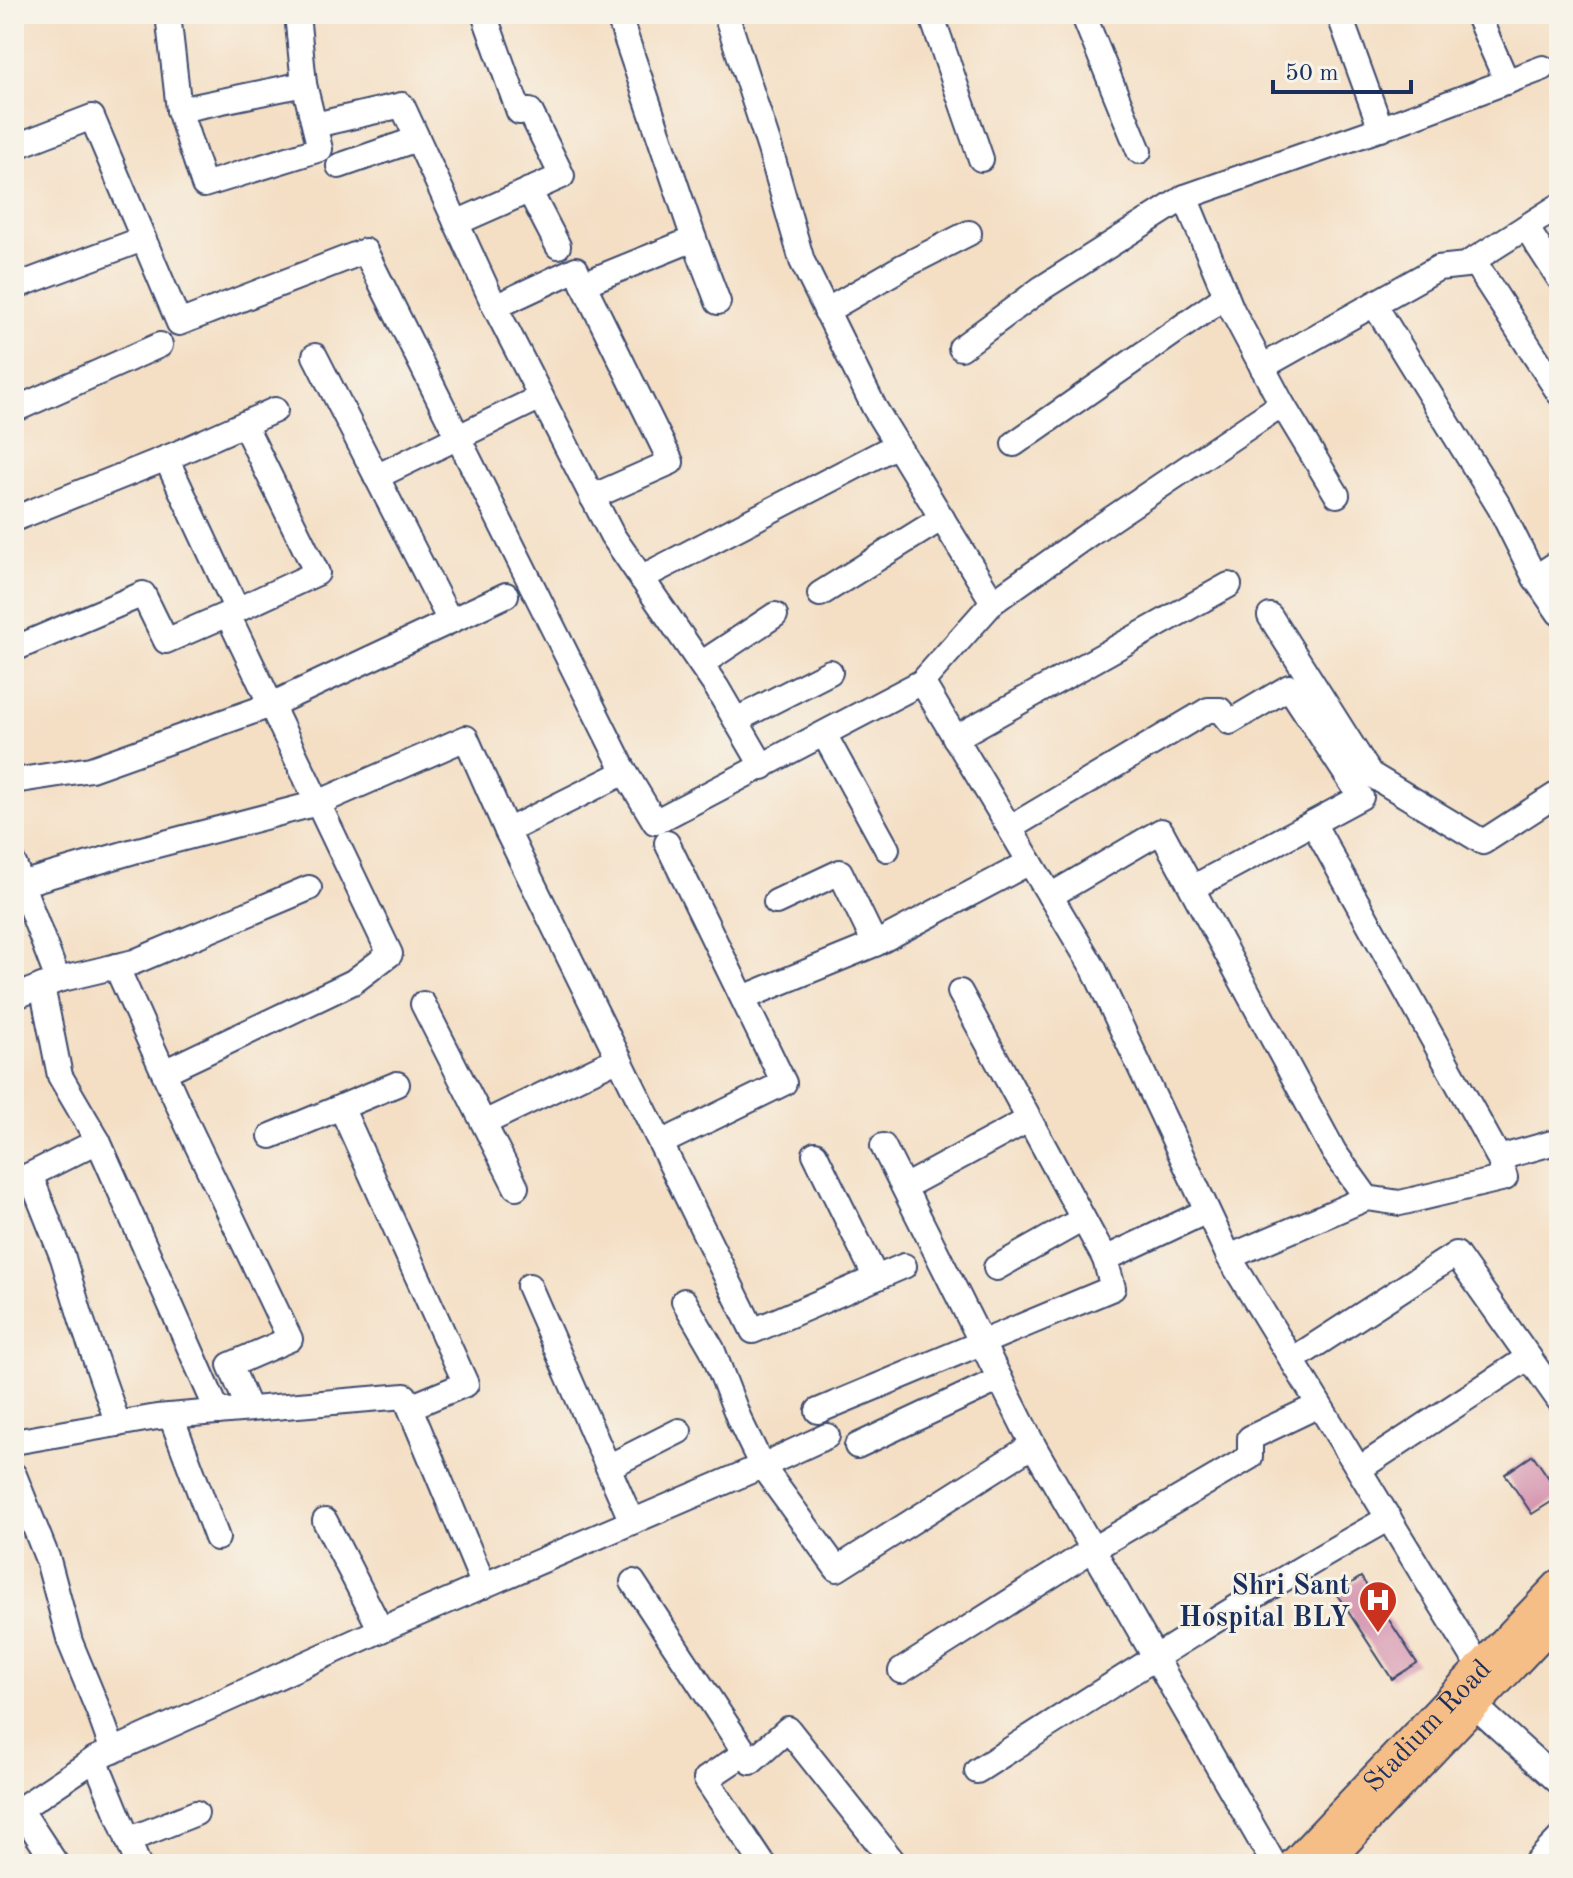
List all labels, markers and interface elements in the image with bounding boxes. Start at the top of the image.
scale bar [1273,44,1411,94]
text: 50 m [1285,62,1339,86]
place label: Shri Sant Hospital BLY [1179,1573,1350,1633]
hospital icon: Shri Sant Hospital BLY [1357,1579,1399,1634]
street label: Stadium Road [1359,1655,1497,1798]

